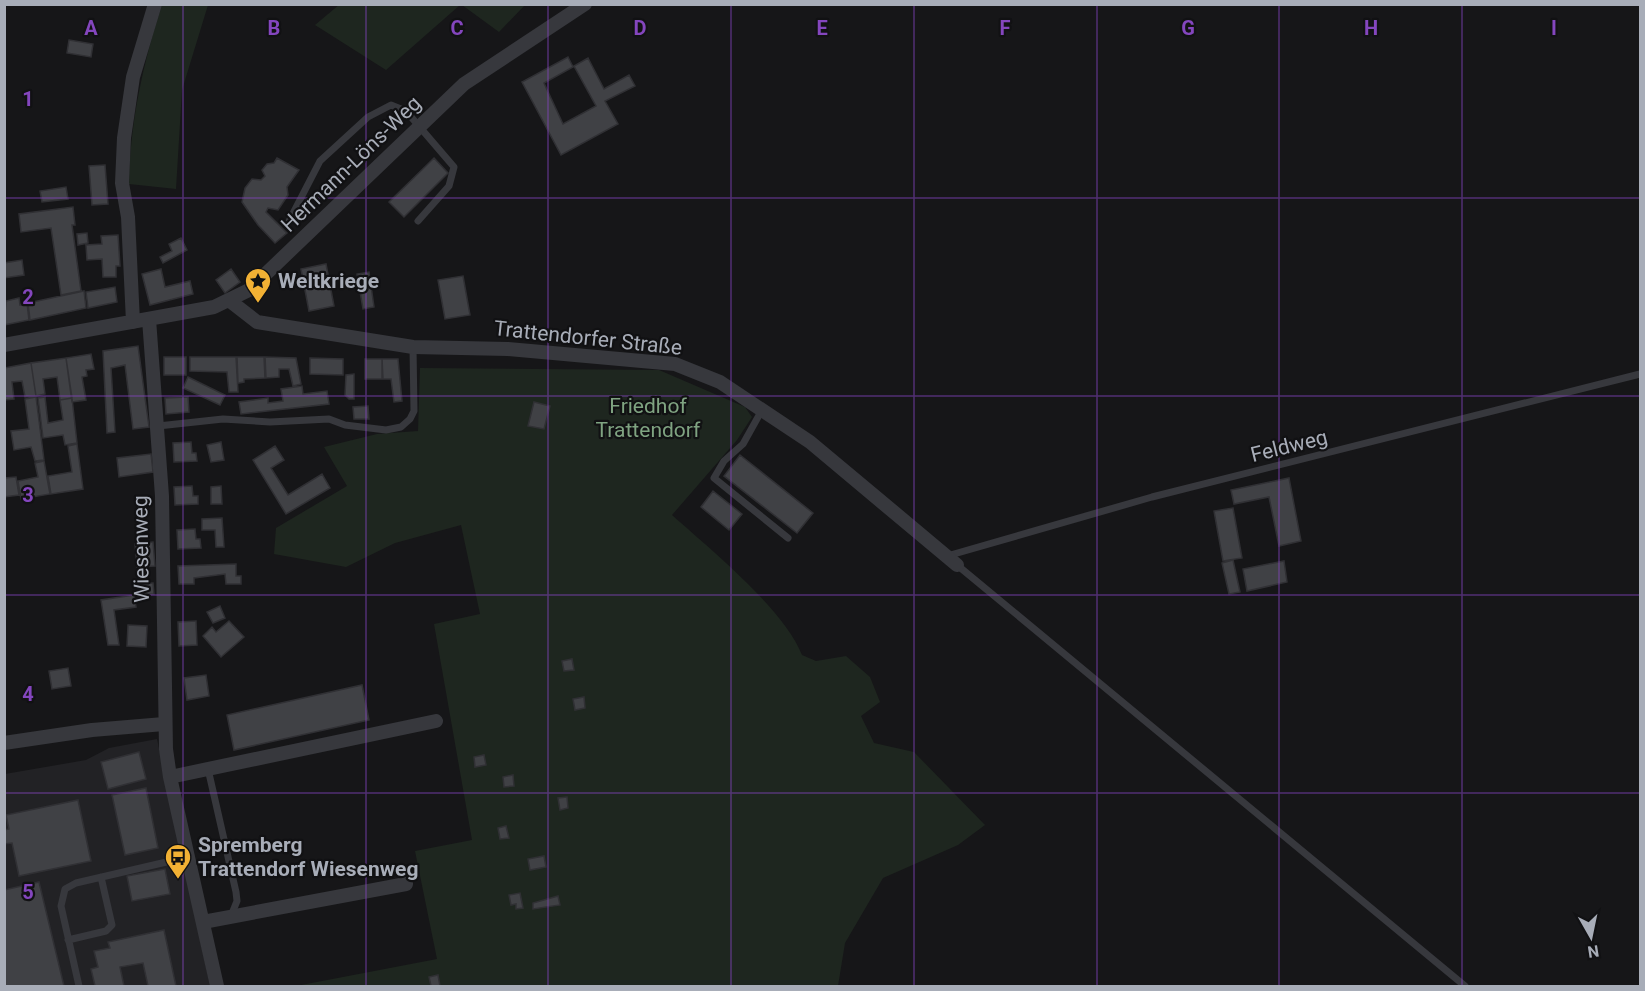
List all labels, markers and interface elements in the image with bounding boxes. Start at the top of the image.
text: A [84,16,98,40]
text: B [268,16,280,40]
text: C [450,16,464,40]
text: D [634,16,647,40]
text: E [816,16,828,40]
text: F [1000,16,1011,40]
text: G [1181,16,1195,40]
text: H [1364,16,1378,40]
text: I [1551,16,1557,40]
text: 1 [22,87,34,111]
street label: Hermann-Löns-Weg [276,91,426,237]
place icon: Weltkriege [243,266,273,304]
place label: Weltkriege [278,269,379,293]
text: 2 [22,285,34,309]
street label: Trattendorfer Straße [493,316,683,360]
park label: Friedhof Trattendorf [596,394,701,442]
street label: Feldweg [1248,425,1330,467]
text: 3 [22,483,34,507]
street label: Wiesenweg [128,495,154,603]
text: 4 [22,682,34,706]
place label: Spremberg Trattendorf Wiesenweg [198,833,418,881]
bus stop icon: Spremberg Trattendorf Wiesenweg [163,842,193,880]
text: 5 [22,880,34,904]
north arrow [1561,907,1621,967]
text: N [1586,941,1600,962]

